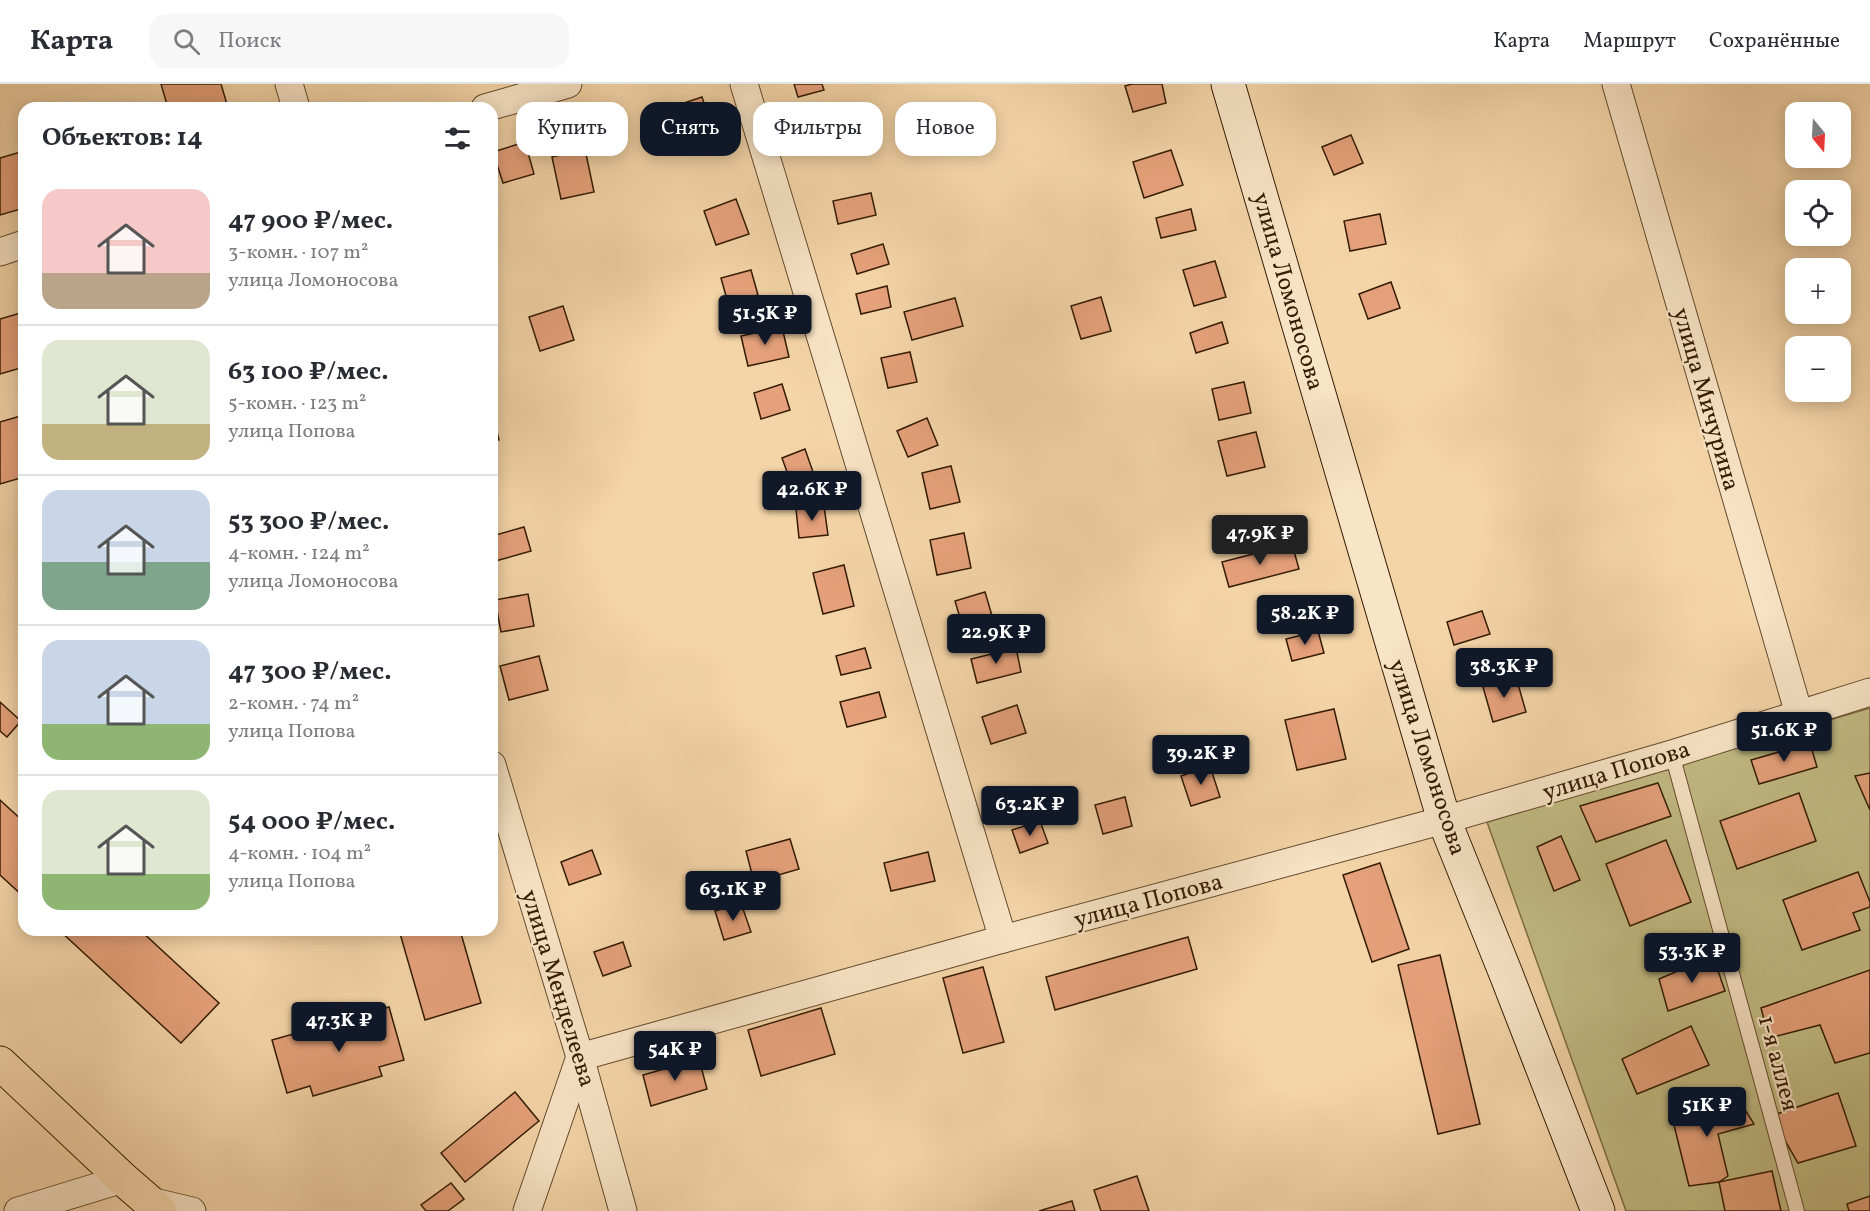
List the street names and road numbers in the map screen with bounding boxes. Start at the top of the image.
street label: улица Ломоносова [1243,189,1332,395]
street label: улица Мичурина [1663,304,1747,495]
street label: улица Ломоносова [1378,655,1474,860]
street label: улица Попова [1538,733,1695,811]
street label: улица Попова [1070,866,1227,938]
street label: улица Менделеева [511,886,603,1091]
street label: 1-я аллея [1748,1012,1806,1115]

